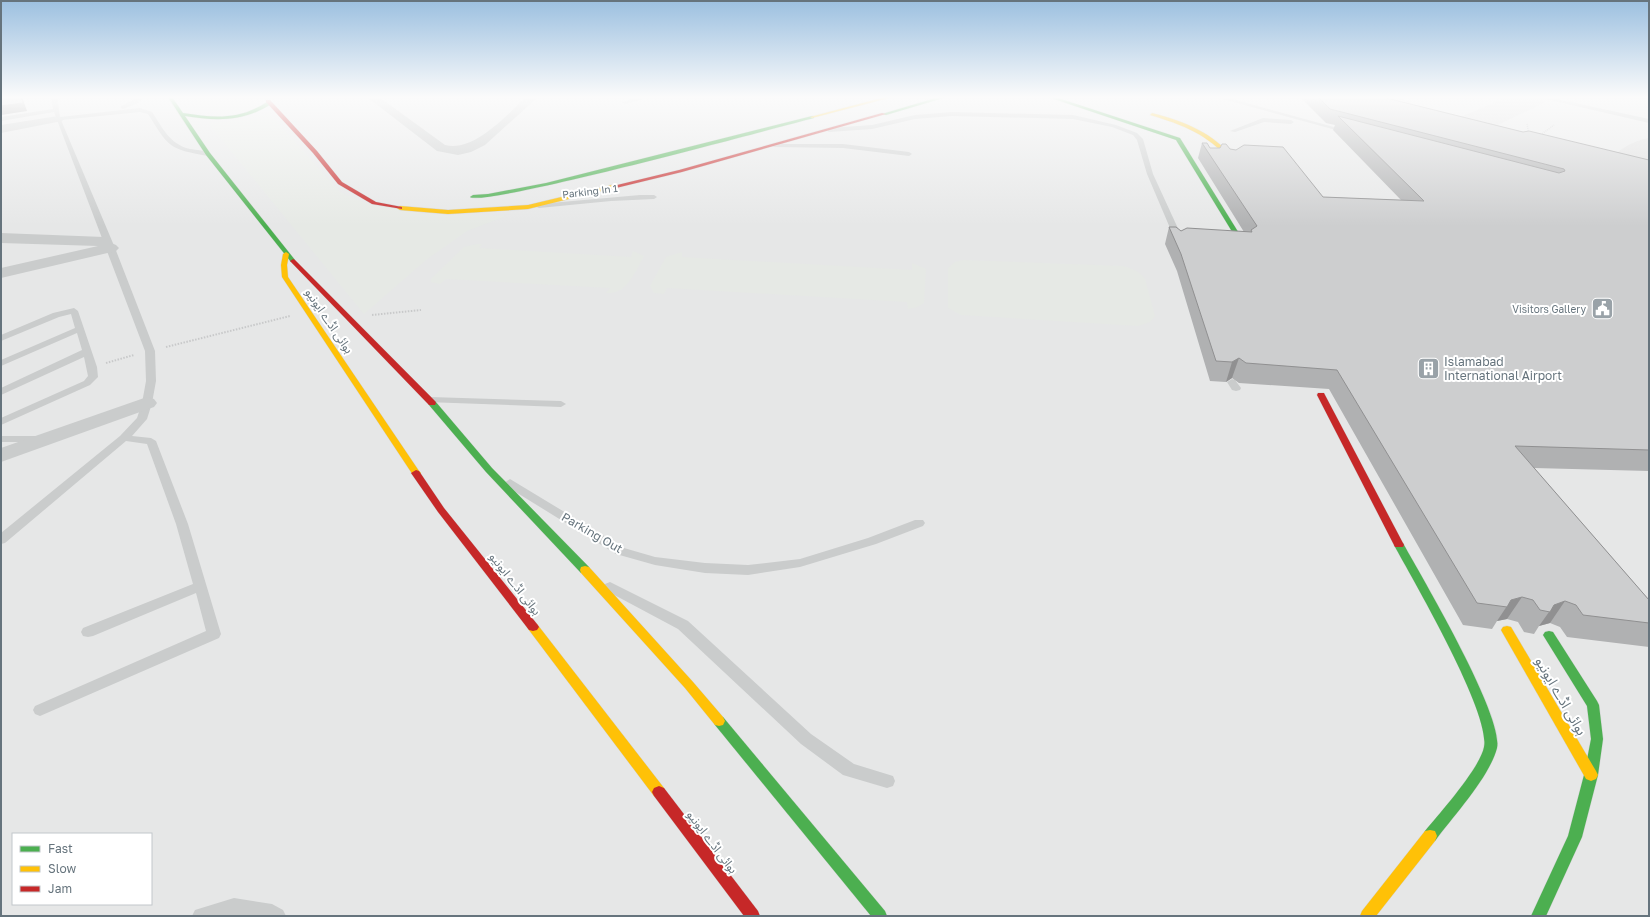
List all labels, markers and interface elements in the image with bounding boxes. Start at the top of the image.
street label: Parking In 1 [562,182,619,200]
street label: ہوائی اڈے ایونیو [302,285,357,356]
public building icon: Visitors Gallery [1589,296,1615,322]
place label: Visitors Gallery [1512,303,1586,315]
place label: Islamabad International Airport [1444,354,1562,383]
building icon: Islamabad International Airport [1415,356,1441,382]
street label: Parking Out [559,509,626,556]
street label: ہوائی اڈے ایونیو [486,549,544,618]
street label: ہوائی اڈے ایونیو [1531,654,1591,739]
street label: ہوائی اڈے ایونیو [684,807,741,876]
legend [12,833,152,905]
text: Fast [48,841,73,856]
text: Slow [48,861,76,876]
text: Jam [48,881,72,896]

